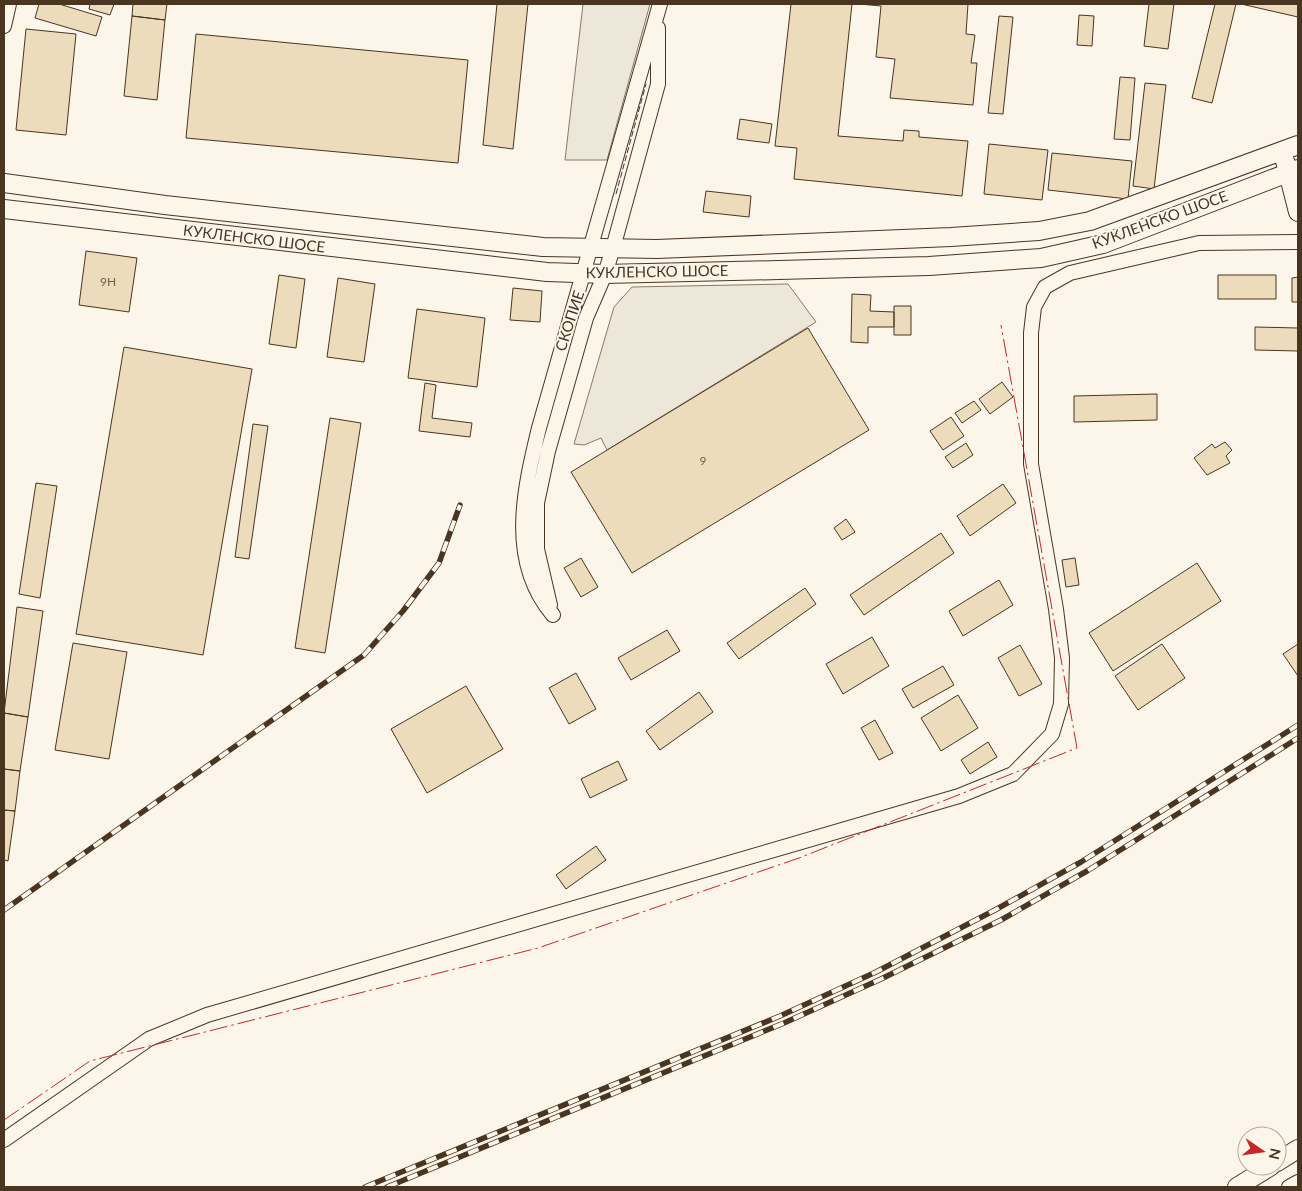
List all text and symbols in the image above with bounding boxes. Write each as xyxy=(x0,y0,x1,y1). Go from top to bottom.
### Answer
street label: КУКЛЕНСКО ШОСЕ xyxy=(1089,186,1230,252)
street label: КУКЛЕНСКО ШОСЕ xyxy=(182,220,326,256)
street label: КУКЛЕНСКО ШОСЕ xyxy=(585,261,729,281)
house number: 9Н xyxy=(100,274,116,289)
street label: СКОПИЕ xyxy=(551,288,587,353)
house number: 9 xyxy=(700,453,707,468)
north arrow xyxy=(1237,1126,1287,1176)
text: N xyxy=(1266,1147,1285,1161)

